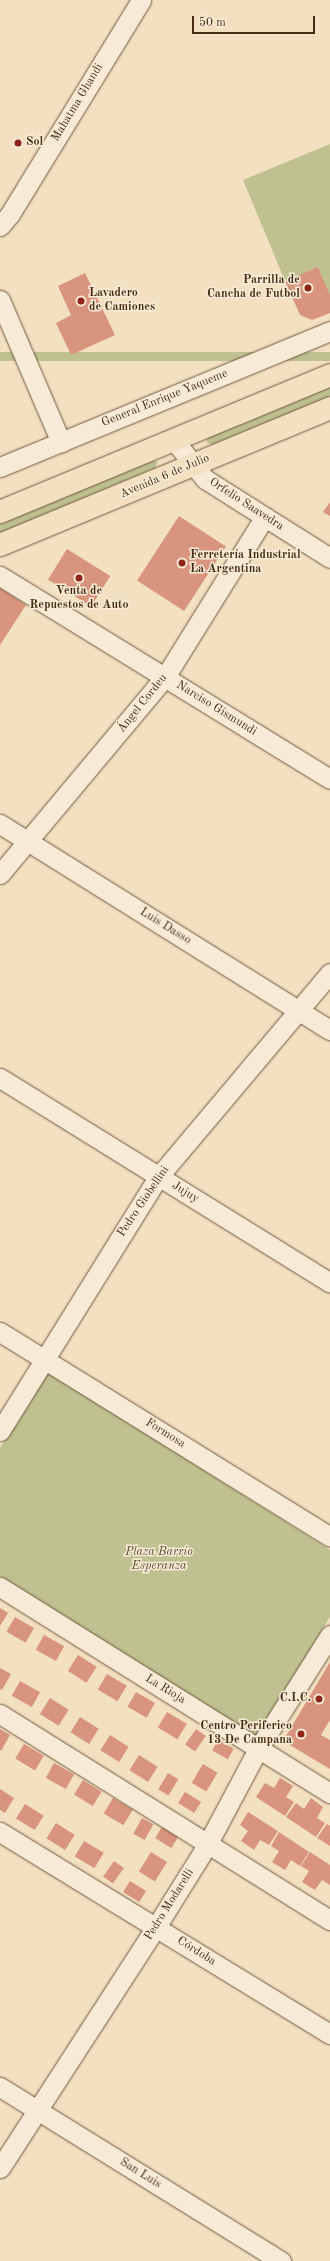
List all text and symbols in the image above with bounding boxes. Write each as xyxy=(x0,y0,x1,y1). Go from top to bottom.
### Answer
scale bar xyxy=(194,8,317,34)
text: 50 m xyxy=(199,17,226,29)
street label: Mahatma Ghandi xyxy=(49,61,107,145)
place label: Sol xyxy=(26,136,43,150)
marker: Sol xyxy=(13,138,23,148)
place label: Parrilla de Cancha de Futbol xyxy=(207,274,300,302)
marker: Parrilla de Cancha de Futbol xyxy=(303,283,313,293)
place label: Lavadero de Camiones xyxy=(89,287,155,315)
marker: Lavadero de Camiones xyxy=(76,296,86,306)
street label: General Enrique Yaqueme xyxy=(100,367,230,431)
street label: Avenida 6 de Julio xyxy=(118,452,212,502)
street label: Orfelio Saavedra xyxy=(206,476,286,534)
place label: Ferretería Industrial La Argentina xyxy=(190,549,301,577)
marker: Ferretería Industrial La Argentina xyxy=(177,558,187,568)
marker: Venta de Repuestos de Auto xyxy=(74,573,84,583)
place label: Venta de Repuestos de Auto xyxy=(30,585,128,613)
street label: Ángel Cordeu xyxy=(115,672,171,736)
street label: Narciso Gismundi xyxy=(173,678,259,740)
street label: Luis Dasso xyxy=(137,906,193,948)
street label: Pedro Giobellini xyxy=(115,1164,173,1240)
street label: Jujuy xyxy=(169,1179,201,1207)
street label: Formosa xyxy=(142,1416,188,1452)
park label: Plaza Barrio Esperanza xyxy=(125,1546,193,1574)
street label: La Rioja xyxy=(142,1672,188,1708)
place label: C.I.C. xyxy=(280,1692,311,1706)
marker: C.I.C. xyxy=(314,1694,324,1704)
place label: Centro Periferico 13 De Campana xyxy=(200,1720,292,1748)
marker: Centro Periferico 13 De Campana xyxy=(295,1728,307,1740)
street label: Pedro Modarelli xyxy=(142,1866,198,1944)
street label: Córdoba xyxy=(174,1934,218,1970)
street label: San Luis xyxy=(117,2156,163,2192)

